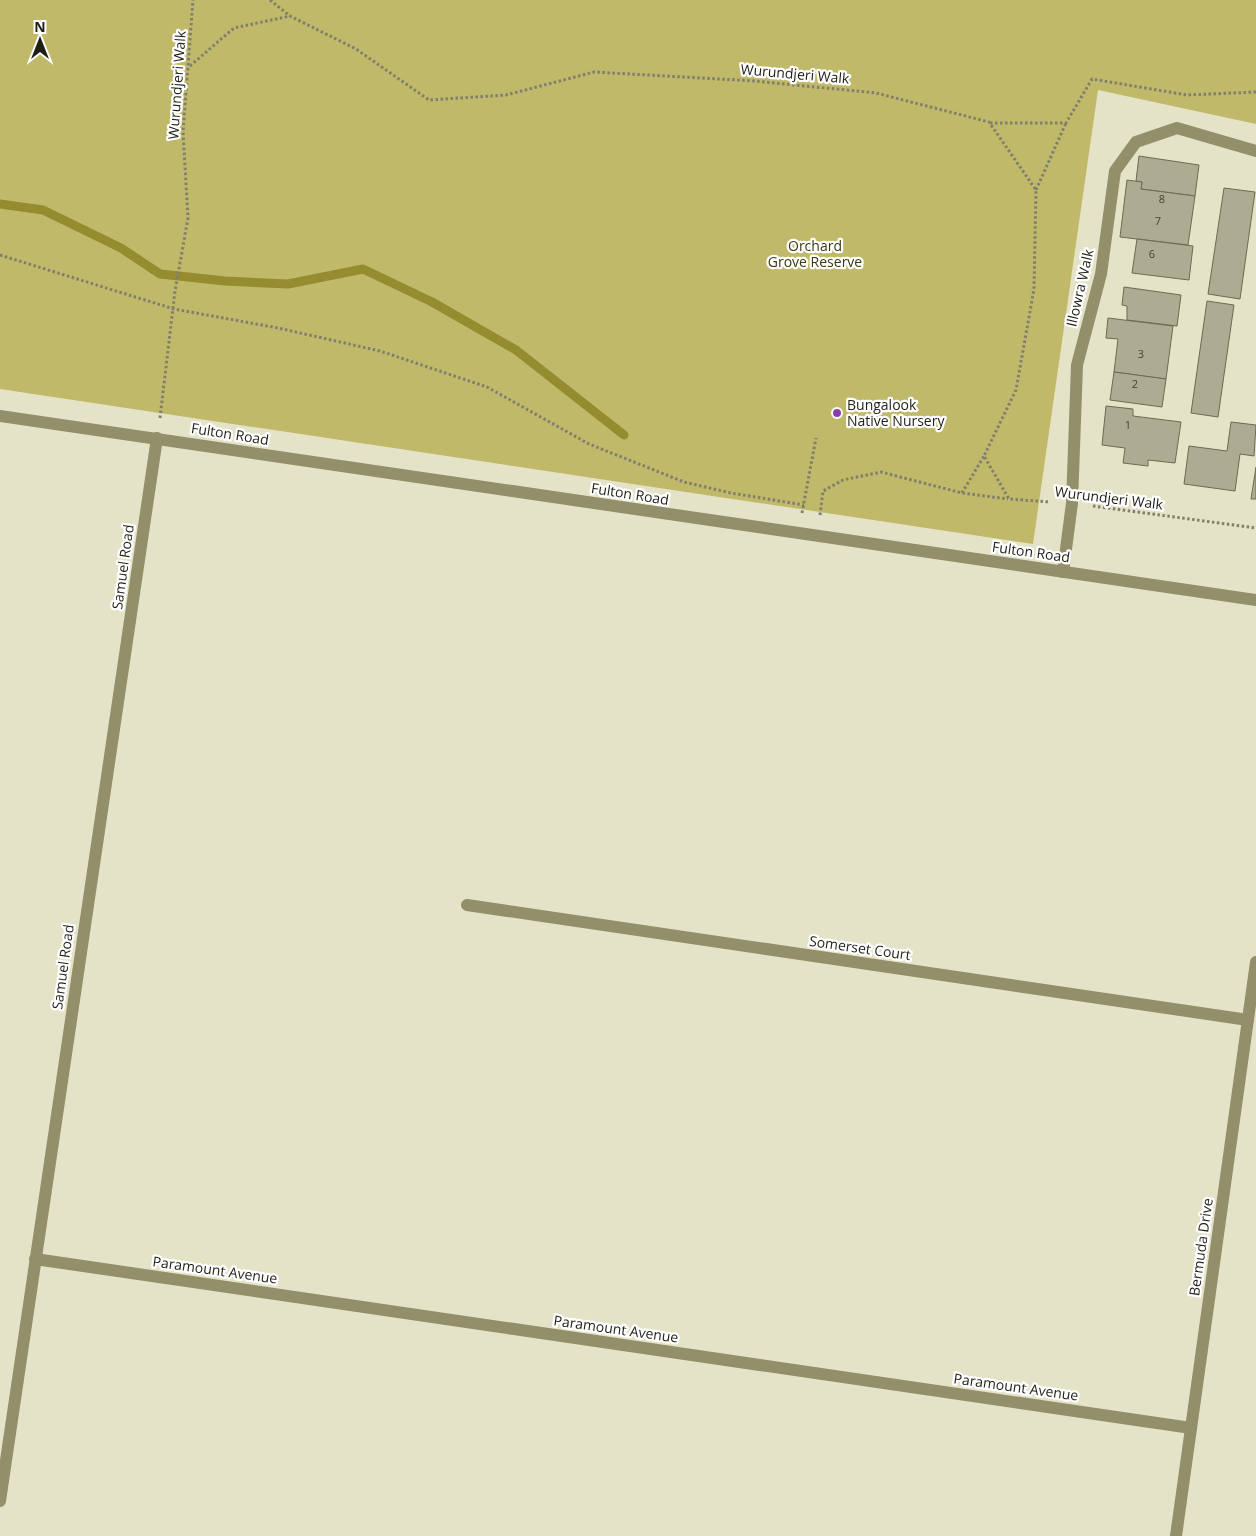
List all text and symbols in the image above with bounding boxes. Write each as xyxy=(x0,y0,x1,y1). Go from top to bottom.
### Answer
north arrow xyxy=(15,15,65,65)
text: N xyxy=(34,17,46,36)
street label: Wurundjeri Walk xyxy=(163,29,190,140)
street label: Wurundjeri Walk xyxy=(740,59,851,88)
house number: 8 xyxy=(1159,191,1165,206)
house number: 7 xyxy=(1155,213,1161,228)
park label: Orchard Grove Reserve xyxy=(768,236,862,271)
house number: 6 xyxy=(1149,246,1155,261)
street label: Illowra Walk xyxy=(1061,247,1098,329)
house number: 3 xyxy=(1138,346,1144,361)
house number: 2 xyxy=(1132,376,1138,391)
place label: Bungalook Native Nursery xyxy=(847,395,945,430)
marker: Bungalook Native Nursery xyxy=(831,407,843,419)
house number: 1 xyxy=(1125,417,1131,432)
street label: Fulton Road xyxy=(190,418,270,449)
street label: Fulton Road xyxy=(590,478,670,509)
street label: Wurundjeri Walk xyxy=(1054,481,1165,514)
street label: Samuel Road xyxy=(107,523,138,611)
street label: Fulton Road xyxy=(991,537,1071,566)
street label: Samuel Road xyxy=(47,923,78,1011)
street label: Somerset Court xyxy=(808,931,912,964)
street label: Bermuda Drive xyxy=(1184,1197,1217,1297)
street label: Paramount Avenue xyxy=(152,1251,279,1288)
street label: Paramount Avenue xyxy=(553,1310,680,1347)
street label: Paramount Avenue xyxy=(953,1368,1080,1405)

